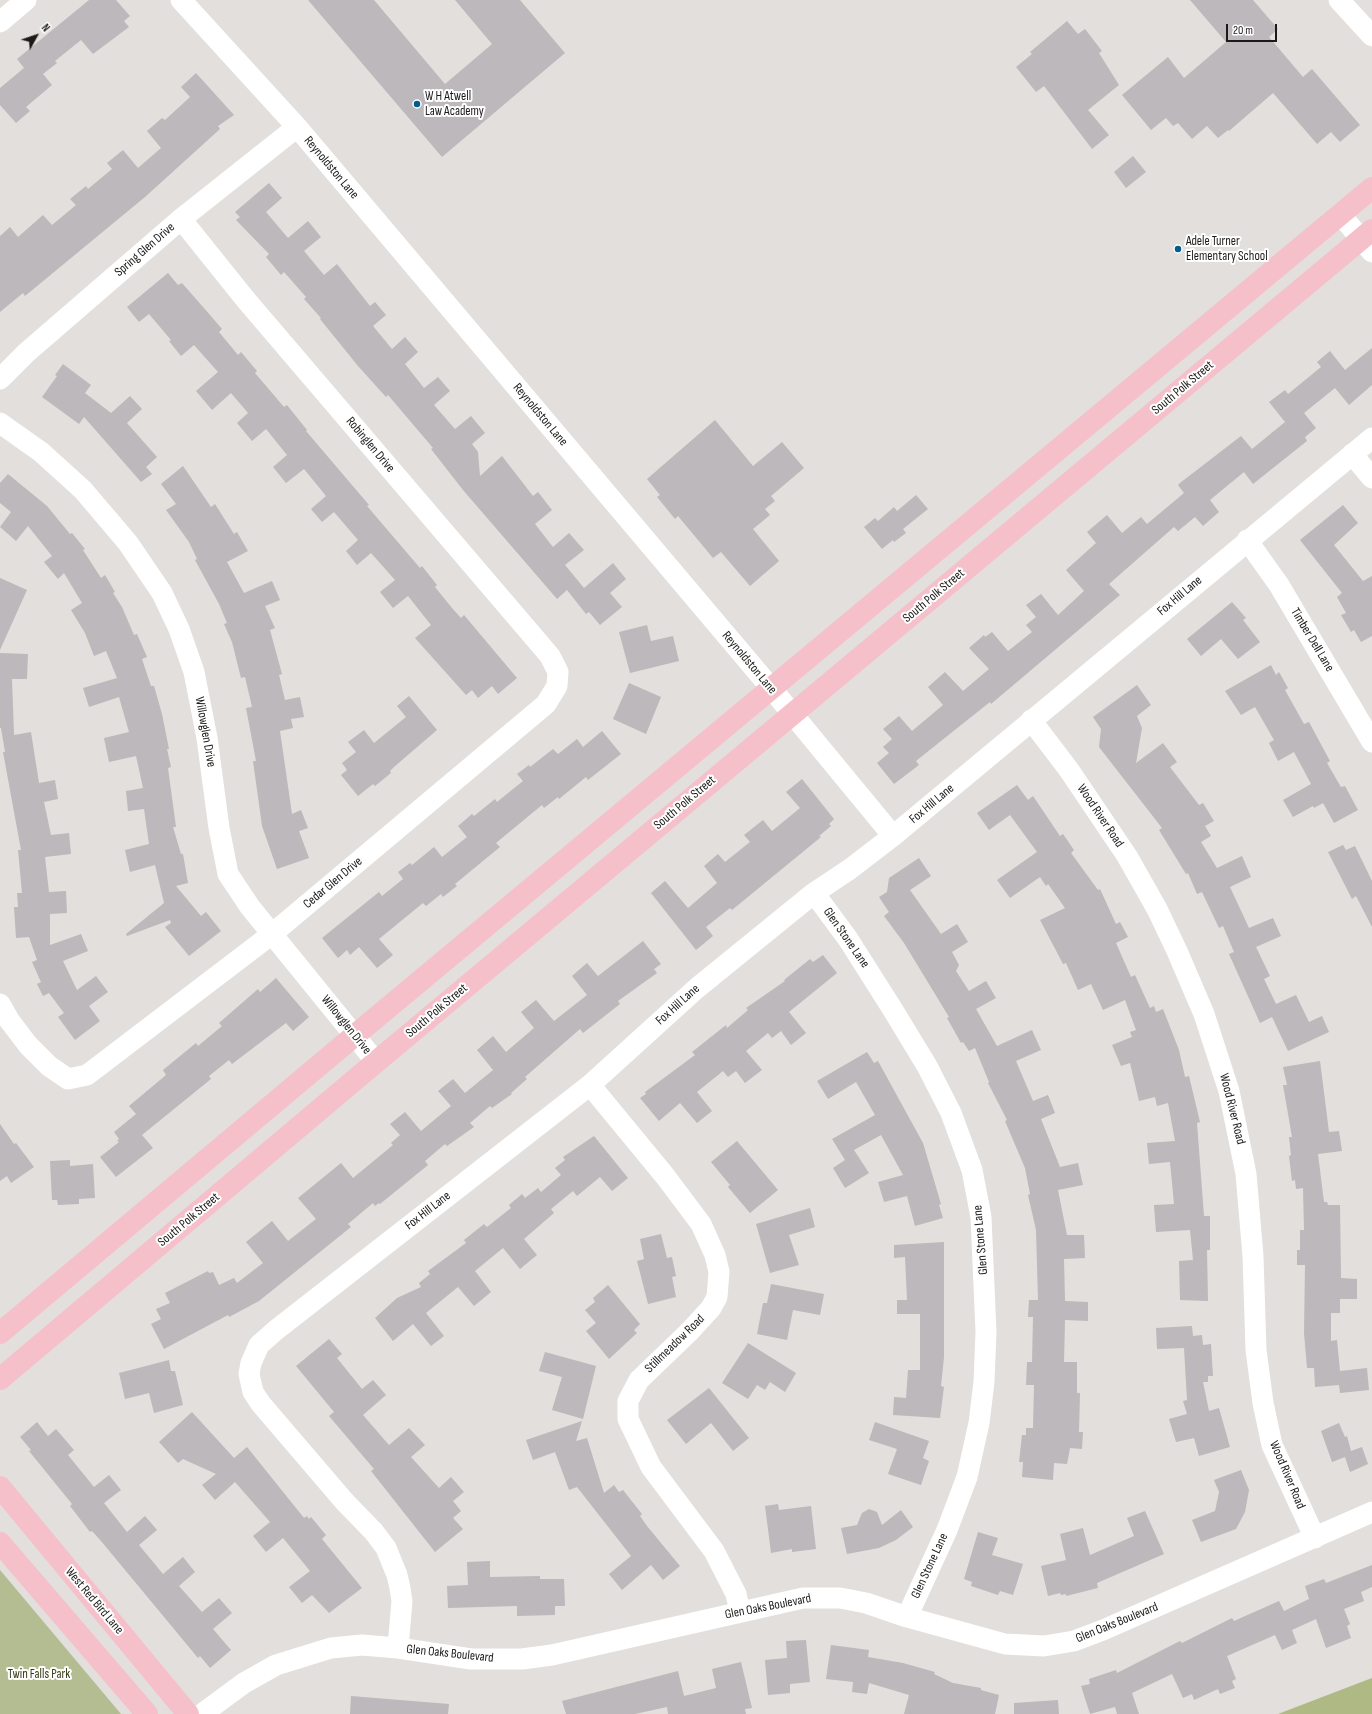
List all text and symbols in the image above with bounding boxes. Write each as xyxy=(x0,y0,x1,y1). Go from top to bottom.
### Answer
north arrow xyxy=(16,16,56,56)
scale bar xyxy=(1228,16,1279,42)
text: N xyxy=(39,22,52,34)
text: 20 m xyxy=(1233,23,1253,38)
place label: W H Atwell Law Academy xyxy=(425,89,484,120)
marker: W H Atwell Law Academy xyxy=(412,99,422,109)
street label: Reynoldston Lane xyxy=(300,134,362,202)
street label: Spring Glen Drive xyxy=(112,220,178,280)
place label: Adele Turner Elementary School xyxy=(1186,234,1268,265)
marker: Adele Turner Elementary School xyxy=(1173,244,1183,254)
street label: South Polk Street xyxy=(1149,358,1217,418)
street label: Reynoldston Lane xyxy=(509,381,571,449)
street label: Robinglen Drive xyxy=(342,414,398,476)
street label: South Polk Street xyxy=(900,566,968,626)
street label: Fox Hill Lane xyxy=(1154,573,1206,619)
street label: Timber Dell Lane xyxy=(1287,605,1337,675)
street label: Reynoldston Lane xyxy=(718,629,780,697)
street label: Willowglen Drive xyxy=(191,696,219,768)
street label: South Polk Street xyxy=(651,773,719,833)
street label: Fox Hill Lane xyxy=(906,781,958,827)
street label: Wood River Road xyxy=(1073,782,1127,850)
street label: Cedar Glen Drive xyxy=(300,854,366,912)
street label: Glen Stone Lane xyxy=(820,905,872,971)
street label: South Polk Street xyxy=(403,981,471,1041)
street label: Fox Hill Lane xyxy=(653,981,703,1029)
street label: Willowglen Drive xyxy=(318,992,374,1058)
street label: Wood River Road xyxy=(1216,1072,1248,1146)
street label: Fox Hill Lane xyxy=(402,1188,454,1234)
street label: South Polk Street xyxy=(155,1190,223,1250)
street label: Glen Stone Lane xyxy=(970,1204,992,1276)
street label: Stillmeadow Road xyxy=(642,1312,708,1376)
street label: Wood River Road xyxy=(1266,1439,1308,1511)
street label: Glen Stone Lane xyxy=(908,1531,952,1601)
street label: West Red Bird Lane xyxy=(61,1564,127,1638)
street label: Glen Oaks Boulevard xyxy=(724,1591,812,1623)
street label: Glen Oaks Boulevard xyxy=(1073,1599,1161,1647)
street label: Glen Oaks Boulevard xyxy=(406,1642,494,1666)
park label: Twin Falls Park xyxy=(8,1667,70,1683)

